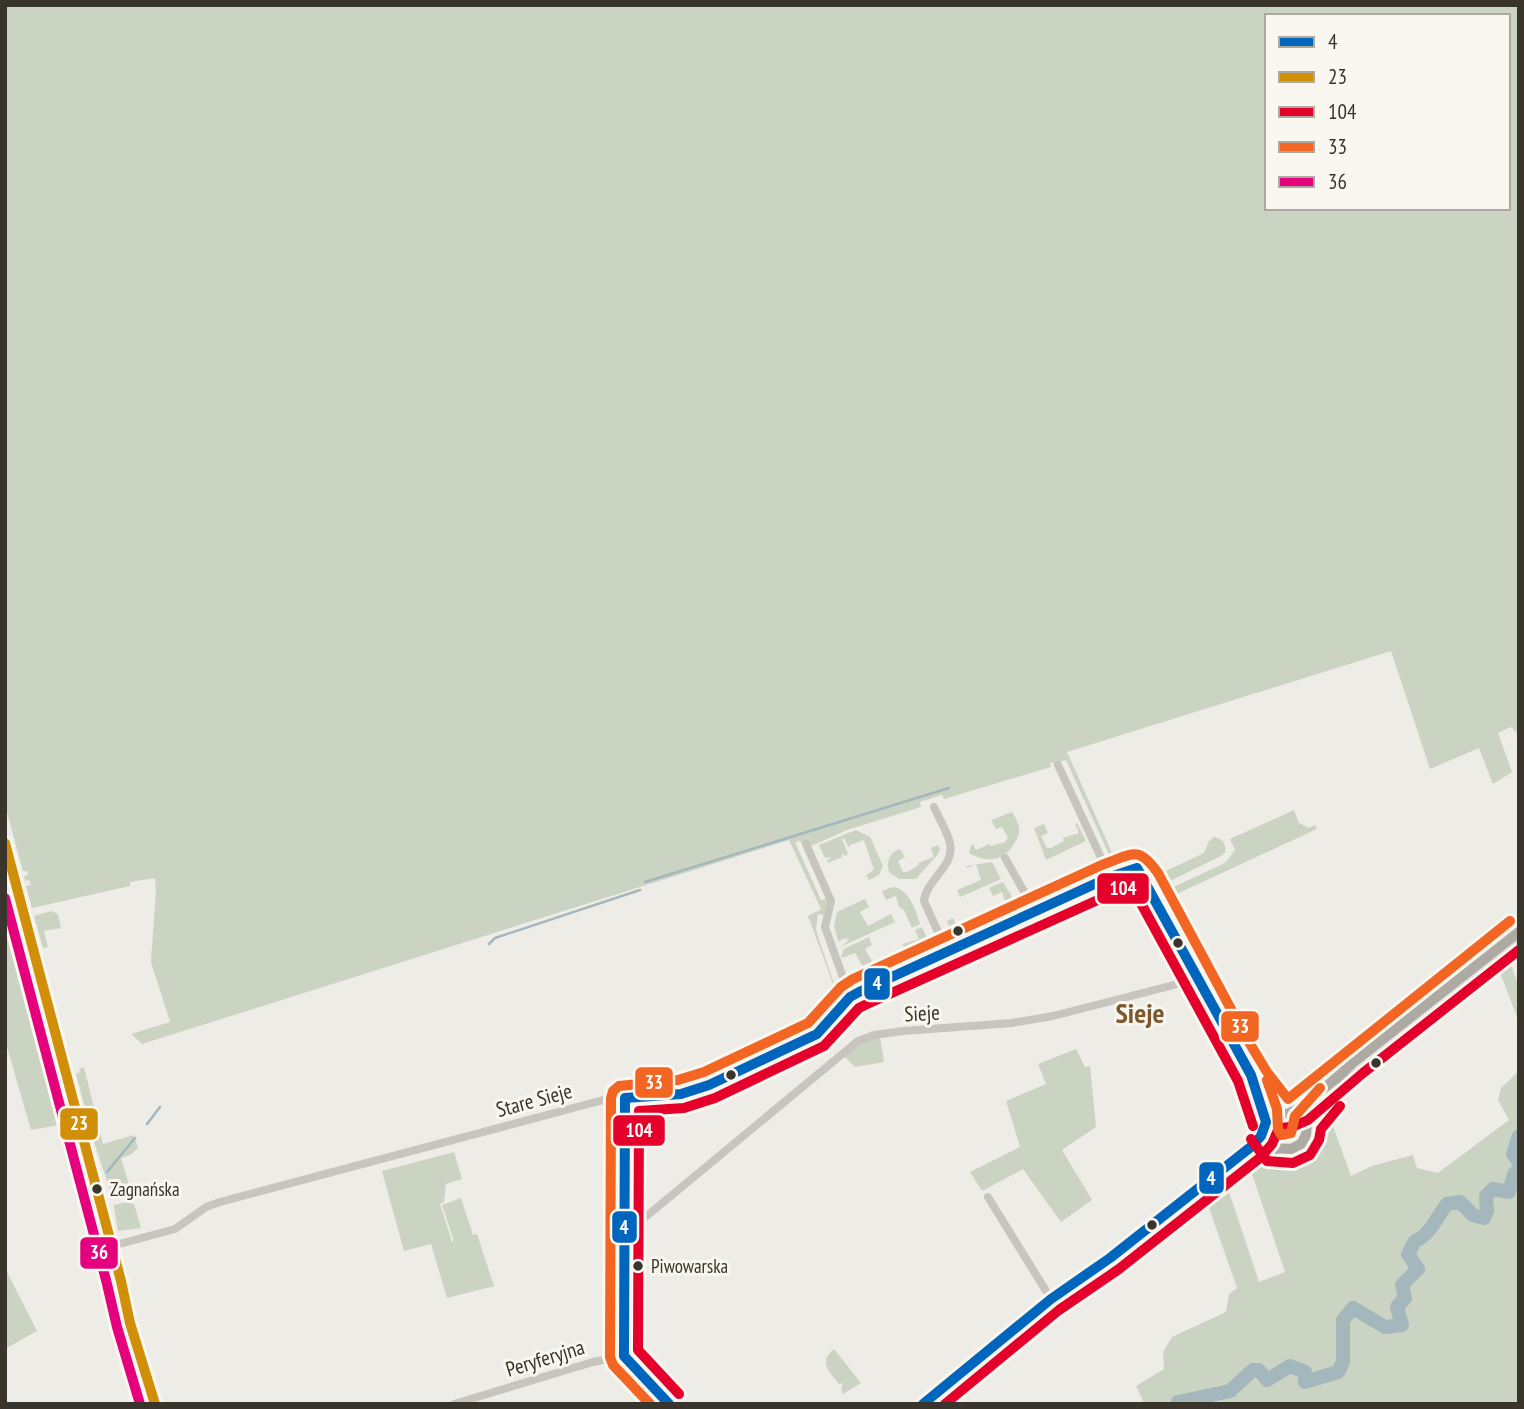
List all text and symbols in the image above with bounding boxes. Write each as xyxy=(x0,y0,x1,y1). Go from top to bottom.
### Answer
legend xyxy=(1265,14,1510,210)
text: 4 xyxy=(1328,28,1338,55)
text: 23 xyxy=(1328,63,1347,90)
text: 104 xyxy=(1328,98,1357,125)
text: 33 xyxy=(1328,133,1347,160)
text: 36 xyxy=(1328,168,1347,195)
line badge: 104 xyxy=(1096,872,1150,905)
text: 104 xyxy=(1109,876,1137,900)
unlabelled marker xyxy=(951,924,965,938)
unlabelled marker xyxy=(1171,936,1185,950)
line badge: 4 xyxy=(863,967,891,1001)
text: 4 xyxy=(872,971,882,995)
district label: Sieje xyxy=(1116,994,1164,1031)
street label: Sieje xyxy=(904,999,940,1027)
line badge: 33 xyxy=(1220,1010,1260,1043)
text: 33 xyxy=(1231,1014,1249,1038)
unlabelled marker xyxy=(1369,1056,1383,1070)
line badge: 33 xyxy=(634,1066,674,1099)
unlabelled marker xyxy=(724,1068,738,1082)
text: 33 xyxy=(645,1070,663,1094)
street label: Stare Sieje xyxy=(493,1077,575,1123)
line badge: 23 xyxy=(59,1107,99,1141)
text: 23 xyxy=(70,1111,88,1135)
line badge: 104 xyxy=(612,1114,666,1147)
text: 104 xyxy=(625,1118,653,1142)
line badge: 4 xyxy=(1198,1161,1225,1195)
text: 4 xyxy=(1206,1166,1216,1190)
place label: Zagnańska xyxy=(110,1177,180,1201)
marker: Zagnańska xyxy=(90,1182,104,1196)
line badge: 4 xyxy=(611,1210,638,1244)
text: 4 xyxy=(619,1215,629,1239)
unlabelled marker xyxy=(1145,1218,1159,1232)
line badge: 36 xyxy=(79,1236,119,1270)
text: 36 xyxy=(90,1240,108,1264)
place label: Piwowarska xyxy=(651,1254,728,1278)
marker: Piwowarska xyxy=(631,1259,645,1273)
street label: Peryferyjna xyxy=(502,1333,588,1383)

